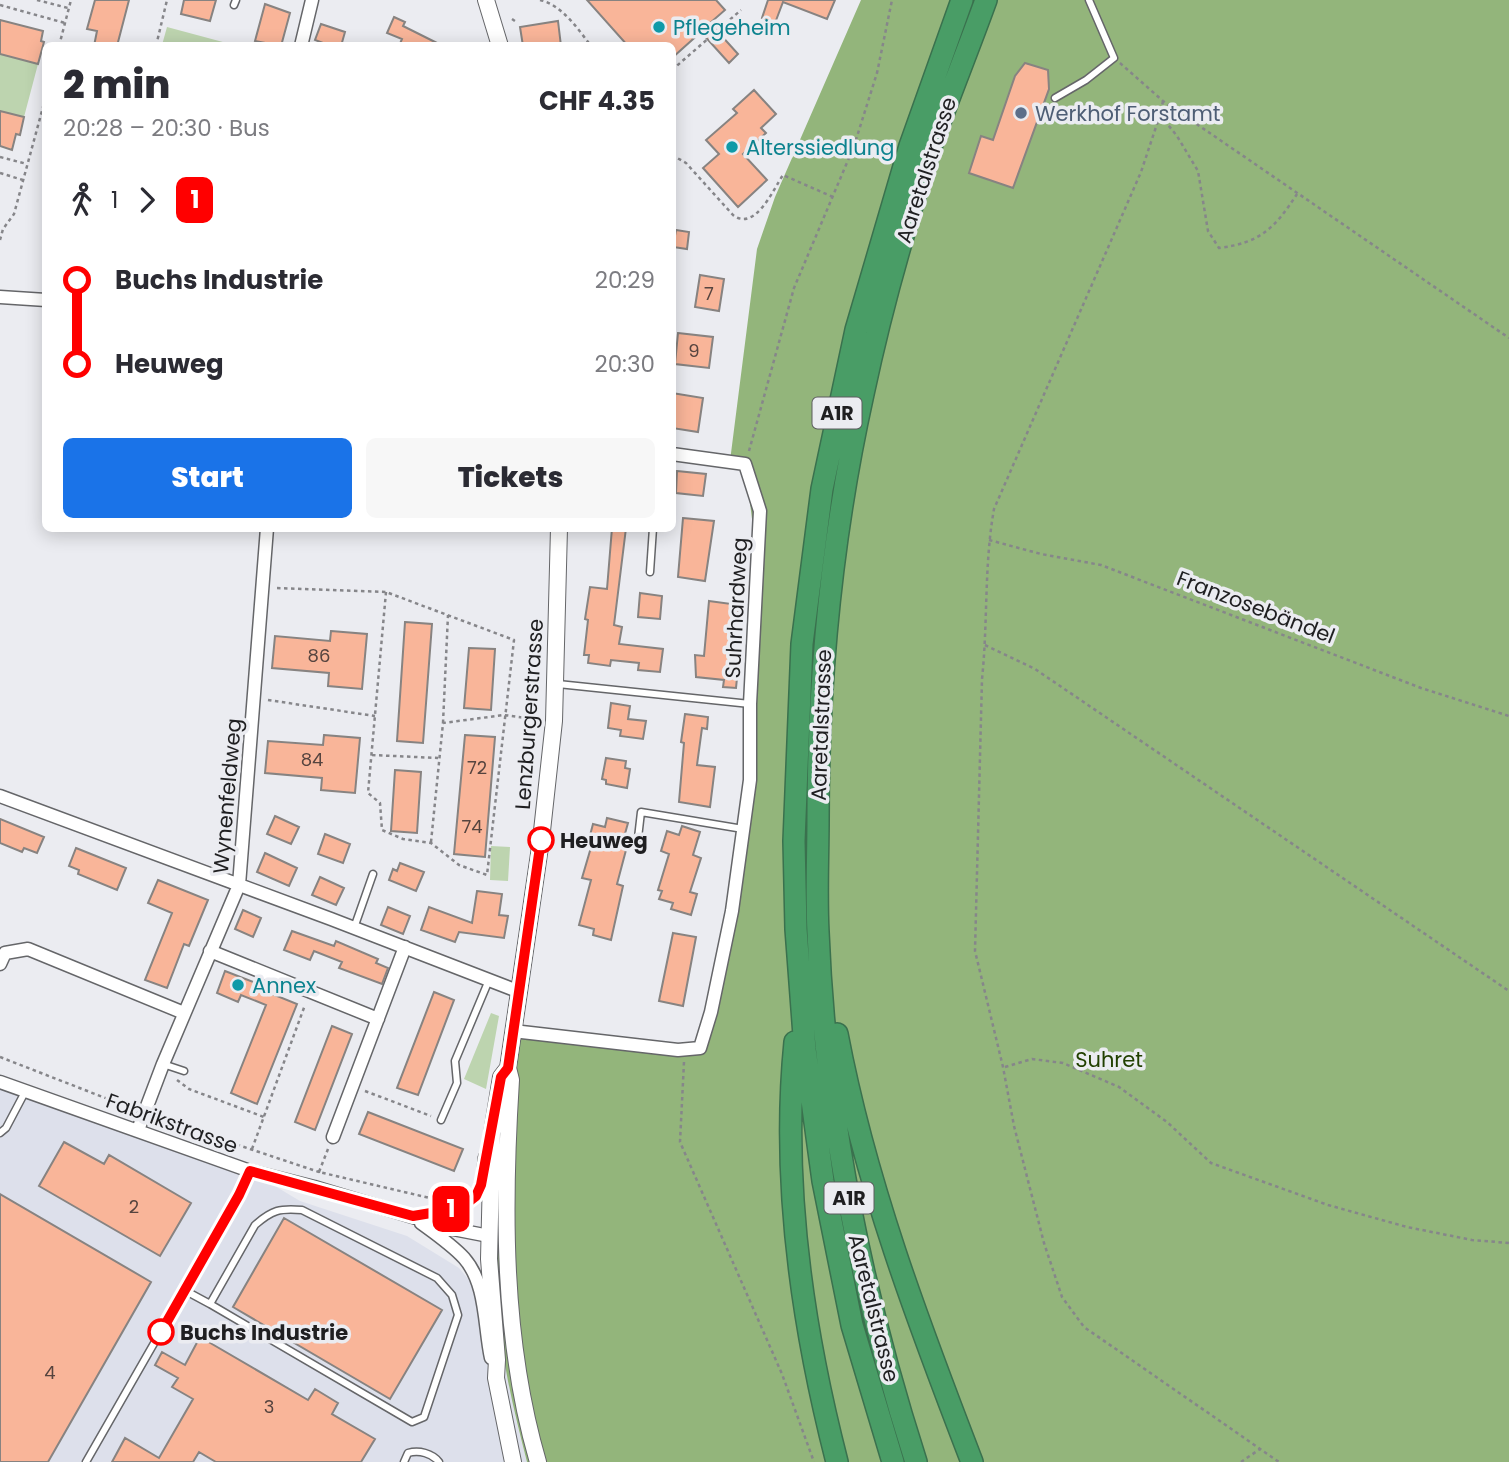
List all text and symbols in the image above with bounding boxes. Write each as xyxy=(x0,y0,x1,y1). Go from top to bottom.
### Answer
place label: Pflegeheim xyxy=(673,13,791,42)
marker: Pflegeheim xyxy=(651,19,667,35)
text: 2 min xyxy=(63,58,170,111)
text: CHF 4.35 xyxy=(539,83,655,119)
street label: Aaretalstrasse xyxy=(889,93,963,247)
place label: Werkhof Forstamt xyxy=(1035,99,1221,128)
marker: Werkhof Forstamt xyxy=(1013,105,1029,121)
text: 20:28 – 20:30 · Bus xyxy=(63,112,270,144)
place label: Alterssiedlung xyxy=(746,133,894,162)
marker: Alterssiedlung xyxy=(724,139,740,155)
icon: walk xyxy=(63,181,101,219)
icon: forward xyxy=(128,181,166,219)
text: 1 xyxy=(190,183,199,216)
text: 1 xyxy=(111,184,118,216)
text: Buchs Industrie xyxy=(115,262,323,298)
text: 20:29 xyxy=(595,264,655,296)
house number: 7 xyxy=(704,281,714,306)
house number: 9 xyxy=(688,338,700,363)
text: Heuweg xyxy=(115,346,224,382)
text: 20:30 xyxy=(594,348,655,380)
road number: A1R xyxy=(812,398,862,428)
button: Start xyxy=(63,438,352,518)
button: Tickets xyxy=(366,438,655,518)
street label: Suhrhardweg xyxy=(718,537,754,679)
street label: Franzosebändel xyxy=(1173,563,1339,651)
street label: Lenzburgerstrasse xyxy=(508,618,550,810)
house number: 86 xyxy=(308,643,330,668)
street label: Aaretalstrasse xyxy=(804,649,838,801)
street label: Wynenfeldweg xyxy=(206,717,248,875)
house number: 84 xyxy=(301,747,323,772)
house number: 72 xyxy=(467,755,487,780)
house number: 74 xyxy=(461,814,483,839)
place label: Heuweg xyxy=(560,826,648,855)
marker: Heuweg xyxy=(528,827,554,853)
place label: Annex xyxy=(252,971,316,1000)
marker: Annex xyxy=(230,977,246,993)
park label: Suhret xyxy=(1075,1045,1143,1074)
street label: Fabrikstrasse xyxy=(102,1086,242,1160)
road number: A1R xyxy=(824,1182,874,1214)
line badge: 1 xyxy=(428,1186,474,1232)
text: 1 xyxy=(446,1192,456,1225)
house number: 2 xyxy=(129,1194,139,1219)
street label: Aaretalstrasse xyxy=(842,1231,906,1385)
place label: Buchs Industrie xyxy=(180,1318,348,1347)
marker: Buchs Industrie xyxy=(148,1319,174,1345)
house number: 4 xyxy=(44,1360,56,1385)
house number: 3 xyxy=(264,1394,274,1419)

